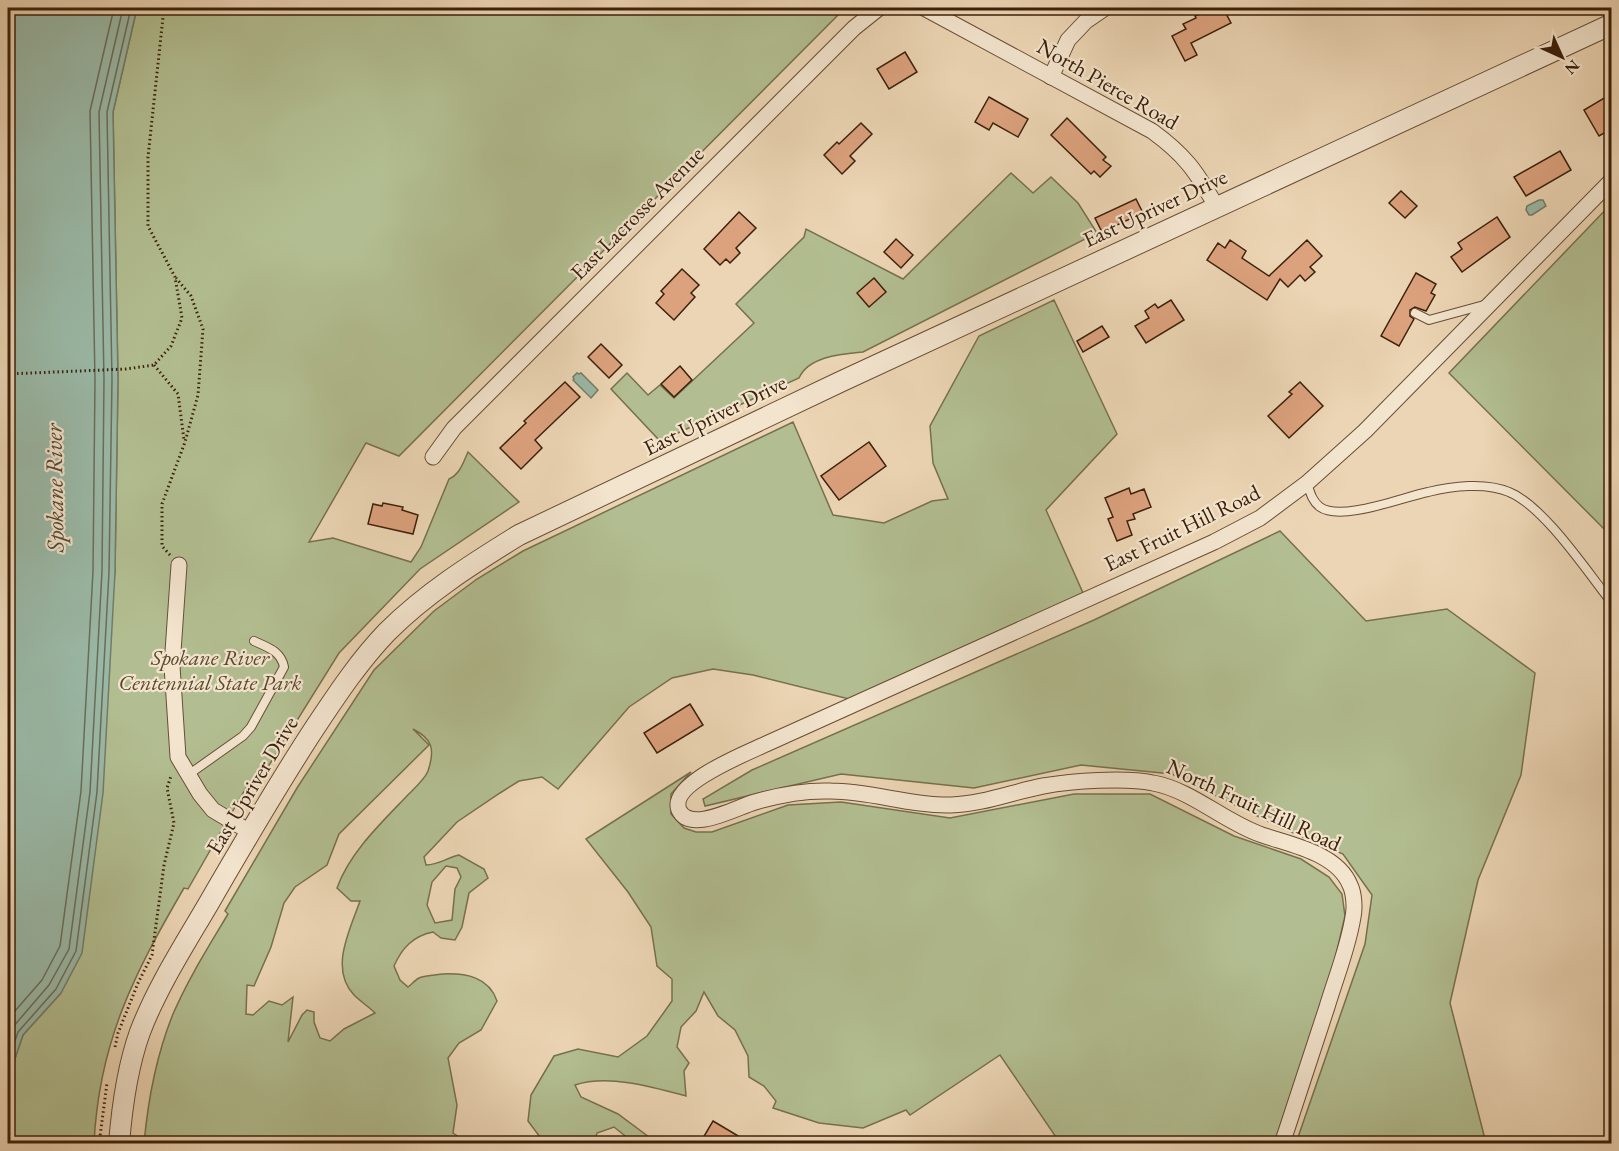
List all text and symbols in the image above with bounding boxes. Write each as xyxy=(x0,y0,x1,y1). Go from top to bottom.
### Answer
north arrow xyxy=(1532,27,1592,87)
street label: North Pierce Road xyxy=(1032,32,1185,137)
text: N xyxy=(1560,55,1584,79)
street label: East Lacrosse Avenue xyxy=(564,140,710,286)
street label: East Upriver Drive xyxy=(1078,162,1232,254)
street label: East Upriver Drive xyxy=(639,368,792,462)
water label: Spokane River xyxy=(37,421,71,554)
street label: East Fruit Hill Road xyxy=(1099,477,1266,578)
park label: Spokane River Centennial State Park xyxy=(118,643,302,697)
street label: East Upriver Drive xyxy=(199,710,305,859)
street label: North Fruit Hill Road xyxy=(1162,752,1347,859)

